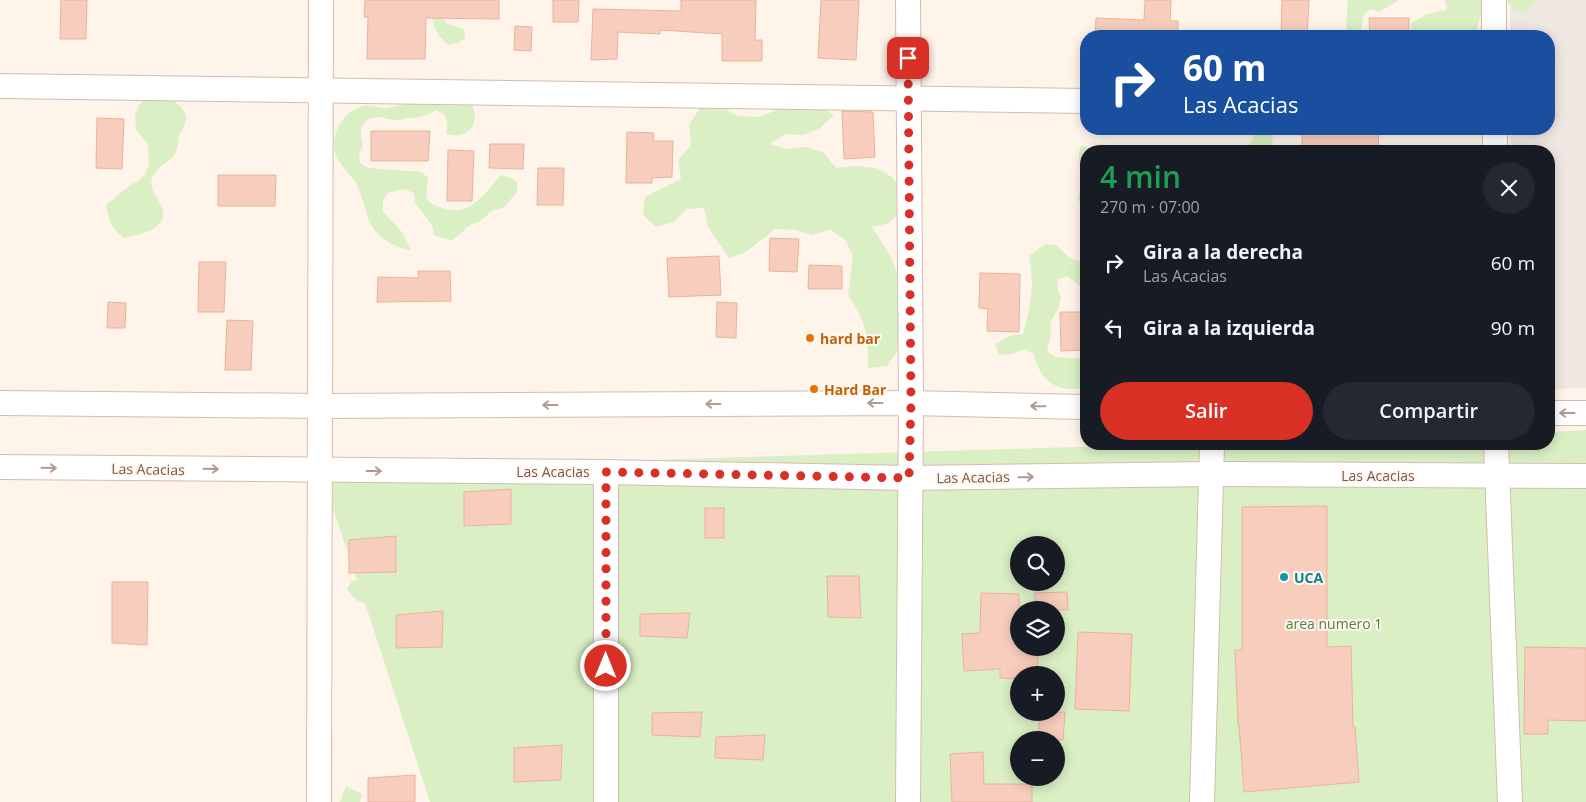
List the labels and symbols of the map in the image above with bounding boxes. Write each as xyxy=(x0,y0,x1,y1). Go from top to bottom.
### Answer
pin xyxy=(887,37,929,79)
place label: hard bar xyxy=(820,329,881,348)
marker: hard bar xyxy=(804,332,816,344)
place label: Hard Bar xyxy=(824,380,887,399)
marker: Hard Bar xyxy=(808,383,820,395)
one-way arrow xyxy=(867,398,884,408)
one-way arrow xyxy=(705,399,721,409)
one-way arrow xyxy=(542,400,558,410)
one-way arrow xyxy=(1030,401,1046,411)
one-way arrow xyxy=(1560,408,1576,418)
street label: Las Acacias xyxy=(111,459,185,479)
street label: Las Acacias xyxy=(516,462,590,481)
one-way arrow xyxy=(40,463,56,473)
one-way arrow xyxy=(202,464,219,474)
one-way arrow xyxy=(365,466,381,476)
street label: Las Acacias xyxy=(1341,466,1415,485)
street label: Las Acacias xyxy=(936,467,1010,487)
one-way arrow xyxy=(1018,472,1034,481)
place label: UCA xyxy=(1294,568,1324,587)
marker: UCA xyxy=(1278,571,1290,583)
park label: area numero 1 xyxy=(1286,614,1382,633)
position arrow xyxy=(579,639,631,691)

